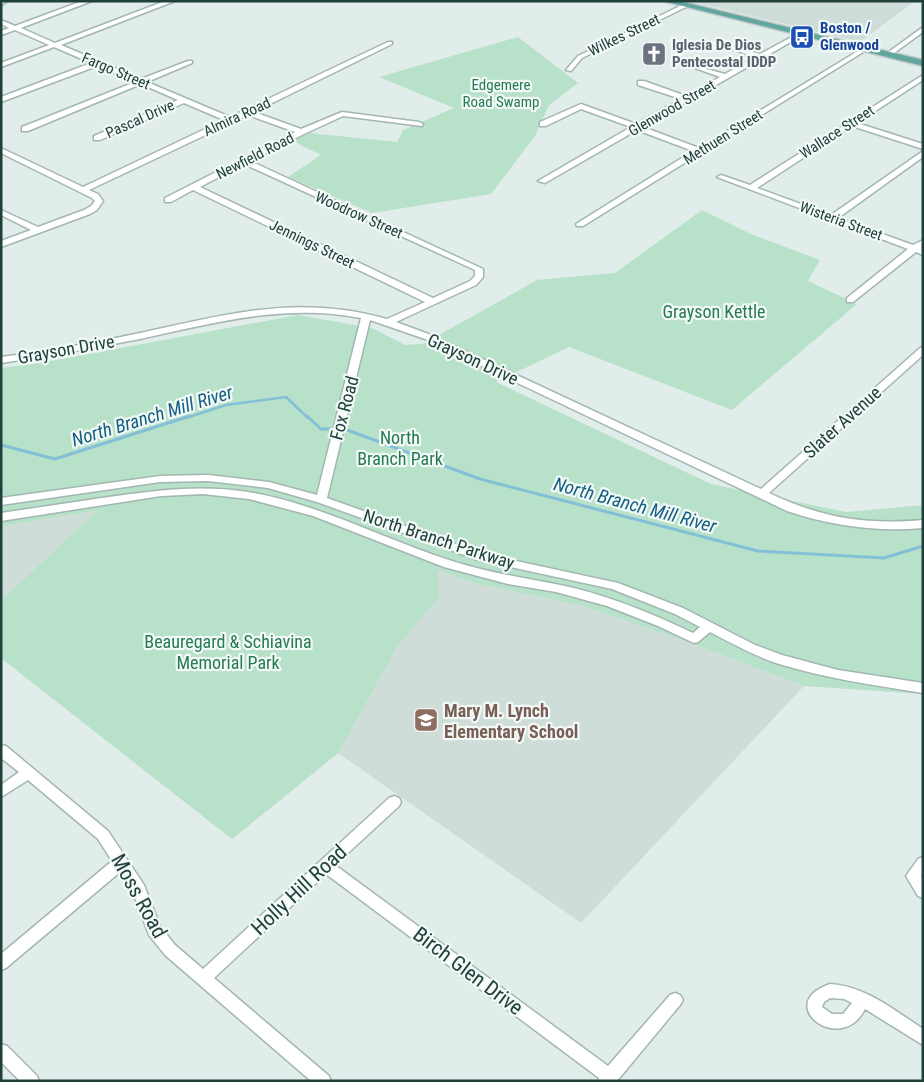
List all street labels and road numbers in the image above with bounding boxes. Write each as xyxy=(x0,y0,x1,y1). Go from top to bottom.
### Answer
street label: Wilkes Street xyxy=(585,10,663,60)
street label: Fargo Street xyxy=(79,49,153,93)
street label: Glenwood Street xyxy=(625,76,719,140)
street label: Almira Road xyxy=(201,94,273,140)
street label: Pascal Drive xyxy=(103,96,177,142)
street label: Wallace Street xyxy=(796,101,878,163)
street label: Methuen Street xyxy=(680,105,766,169)
street label: Newfield Road xyxy=(213,129,297,183)
street label: Woodrow Street xyxy=(312,188,406,242)
street label: Wisteria Street xyxy=(797,198,885,244)
street label: Jennings Street xyxy=(267,216,357,272)
street label: Grayson Drive xyxy=(424,329,522,389)
street label: Grayson Drive xyxy=(16,330,116,368)
street label: Fox Road xyxy=(325,374,363,442)
street label: Slater Avenue xyxy=(799,382,885,462)
street label: North Branch Parkway xyxy=(361,505,518,573)
street label: Holly Hill Road xyxy=(246,840,352,940)
street label: Moss Road xyxy=(106,850,172,942)
street label: Birch Glen Drive xyxy=(408,922,528,1020)

